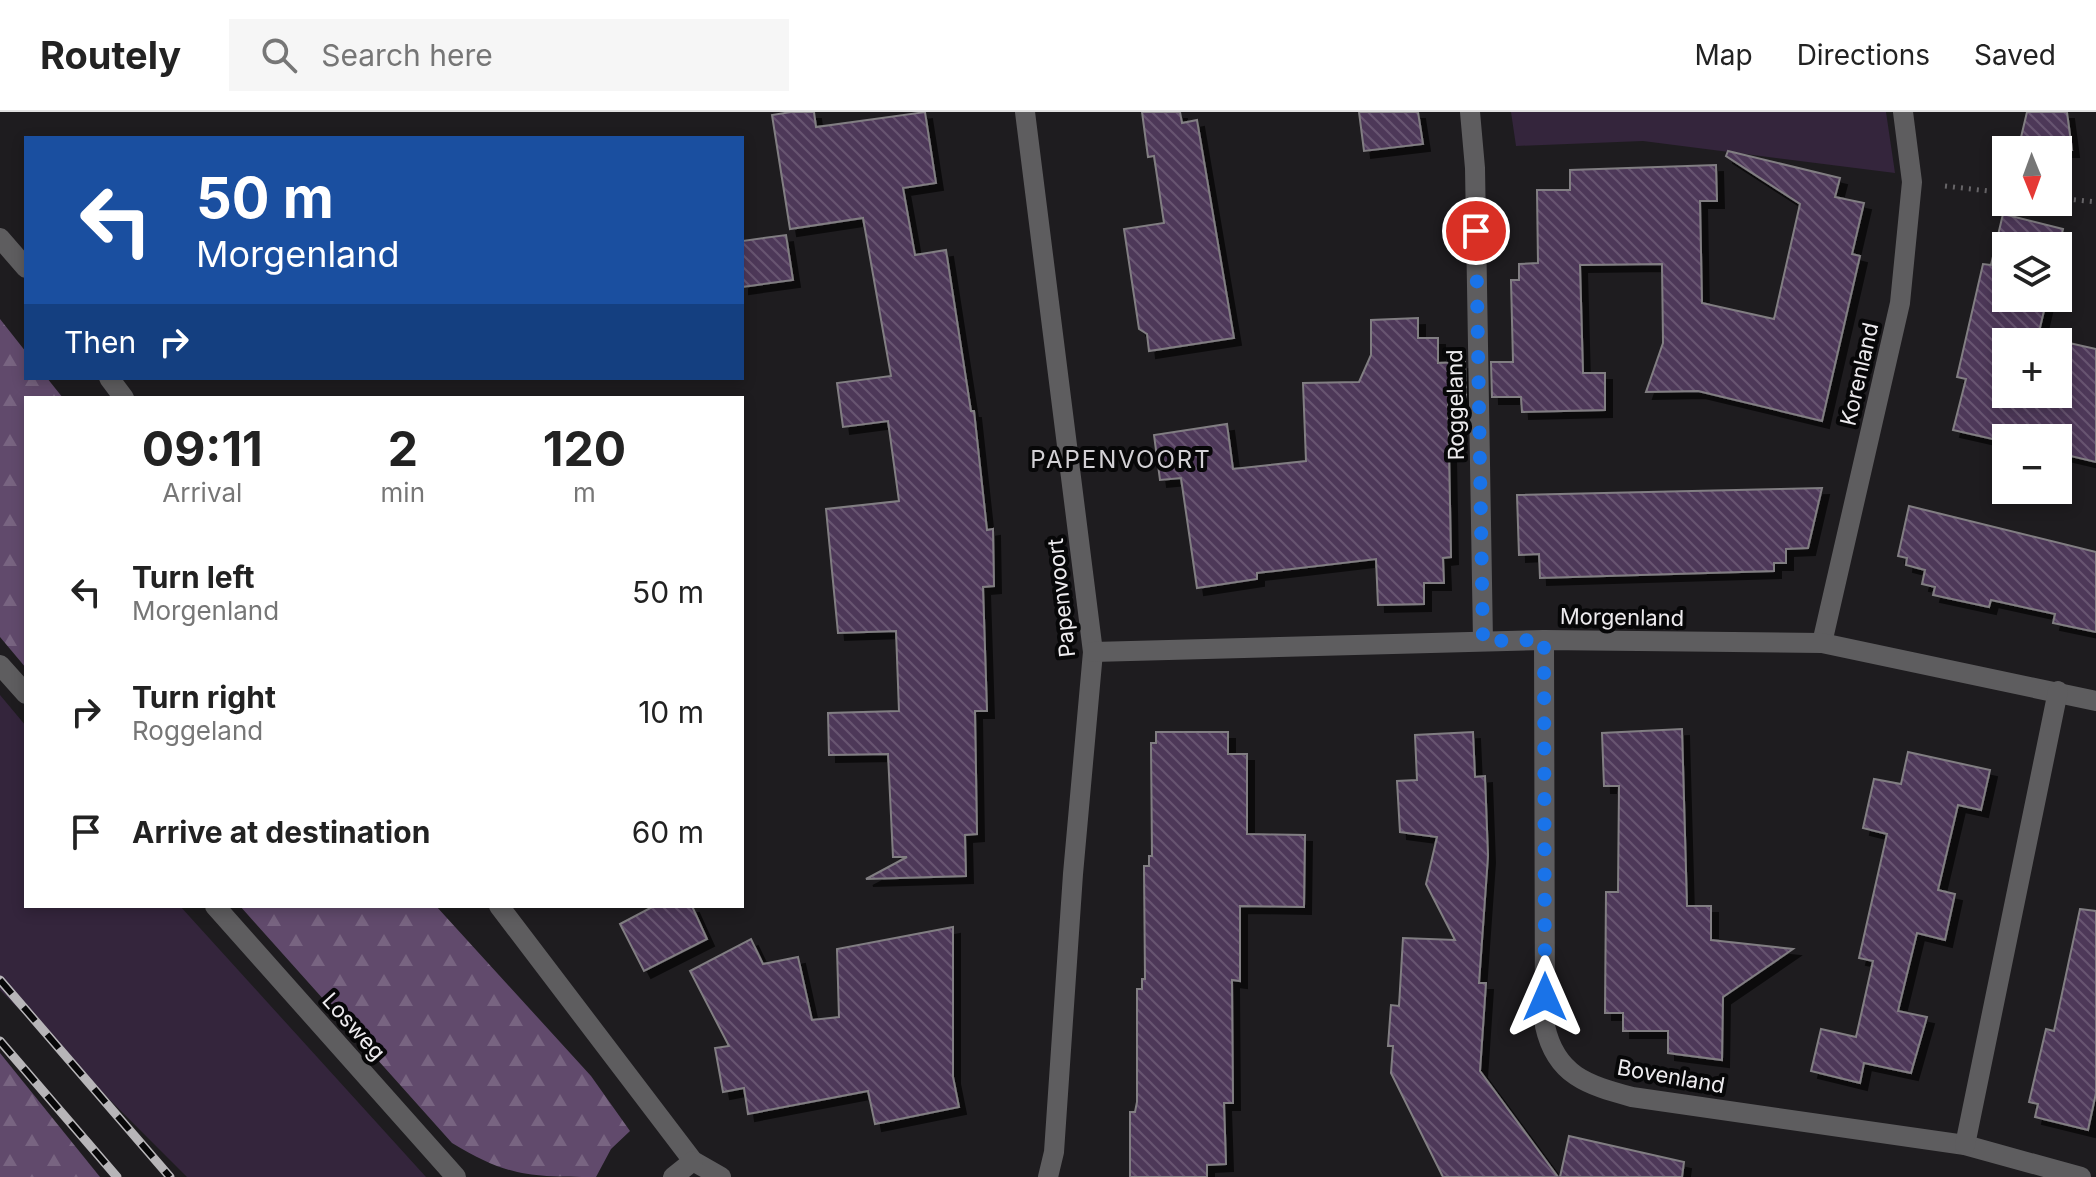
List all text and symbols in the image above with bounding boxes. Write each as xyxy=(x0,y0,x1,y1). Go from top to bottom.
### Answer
search box xyxy=(229,19,789,91)
text: Routely xyxy=(40,32,181,78)
icon: search xyxy=(257,33,301,77)
text: Search here xyxy=(321,37,493,73)
text: Map xyxy=(1694,38,1753,72)
text: Directions xyxy=(1797,38,1930,72)
text: Saved xyxy=(1974,38,2056,72)
north arrow xyxy=(1992,136,2072,216)
map controls xyxy=(1992,136,2072,504)
text: 50 m xyxy=(196,164,334,232)
icon: left xyxy=(64,168,168,272)
pin xyxy=(1442,197,1510,265)
icon: arrive xyxy=(1454,209,1498,253)
text: Morgenland xyxy=(196,232,400,276)
button: layers xyxy=(1992,232,2072,312)
icon: right xyxy=(152,320,196,364)
street label: Korenland xyxy=(1835,320,1883,428)
text: Then xyxy=(64,324,136,360)
button: + xyxy=(1992,328,2072,408)
street label: Roggeland xyxy=(1441,349,1469,461)
text: 09:11 xyxy=(142,419,263,478)
text: 2 xyxy=(388,419,418,478)
text: 120 xyxy=(543,419,626,478)
button: − xyxy=(1992,424,2072,504)
district label: PAPENVOORT xyxy=(1030,445,1212,474)
text: Arrival xyxy=(162,477,242,508)
text: min xyxy=(381,477,425,508)
text: m xyxy=(573,477,596,508)
street label: Papenvoort xyxy=(1042,537,1080,659)
text: Turn left xyxy=(132,559,254,595)
icon: left xyxy=(64,570,108,614)
text: 50 m xyxy=(632,574,704,610)
text: Morgenland xyxy=(132,595,279,626)
street label: Morgenland xyxy=(1560,603,1684,631)
text: Turn right xyxy=(132,679,276,715)
icon: right xyxy=(64,690,108,734)
text: 10 m xyxy=(638,694,704,730)
text: Roggeland xyxy=(132,715,263,746)
icon: arrive xyxy=(64,810,108,854)
text: Arrive at destination xyxy=(132,814,430,850)
text: 60 m xyxy=(632,814,704,850)
position arrow xyxy=(1503,955,1587,1039)
street label: Losweg xyxy=(317,987,391,1065)
street label: Bovenland xyxy=(1615,1054,1727,1098)

